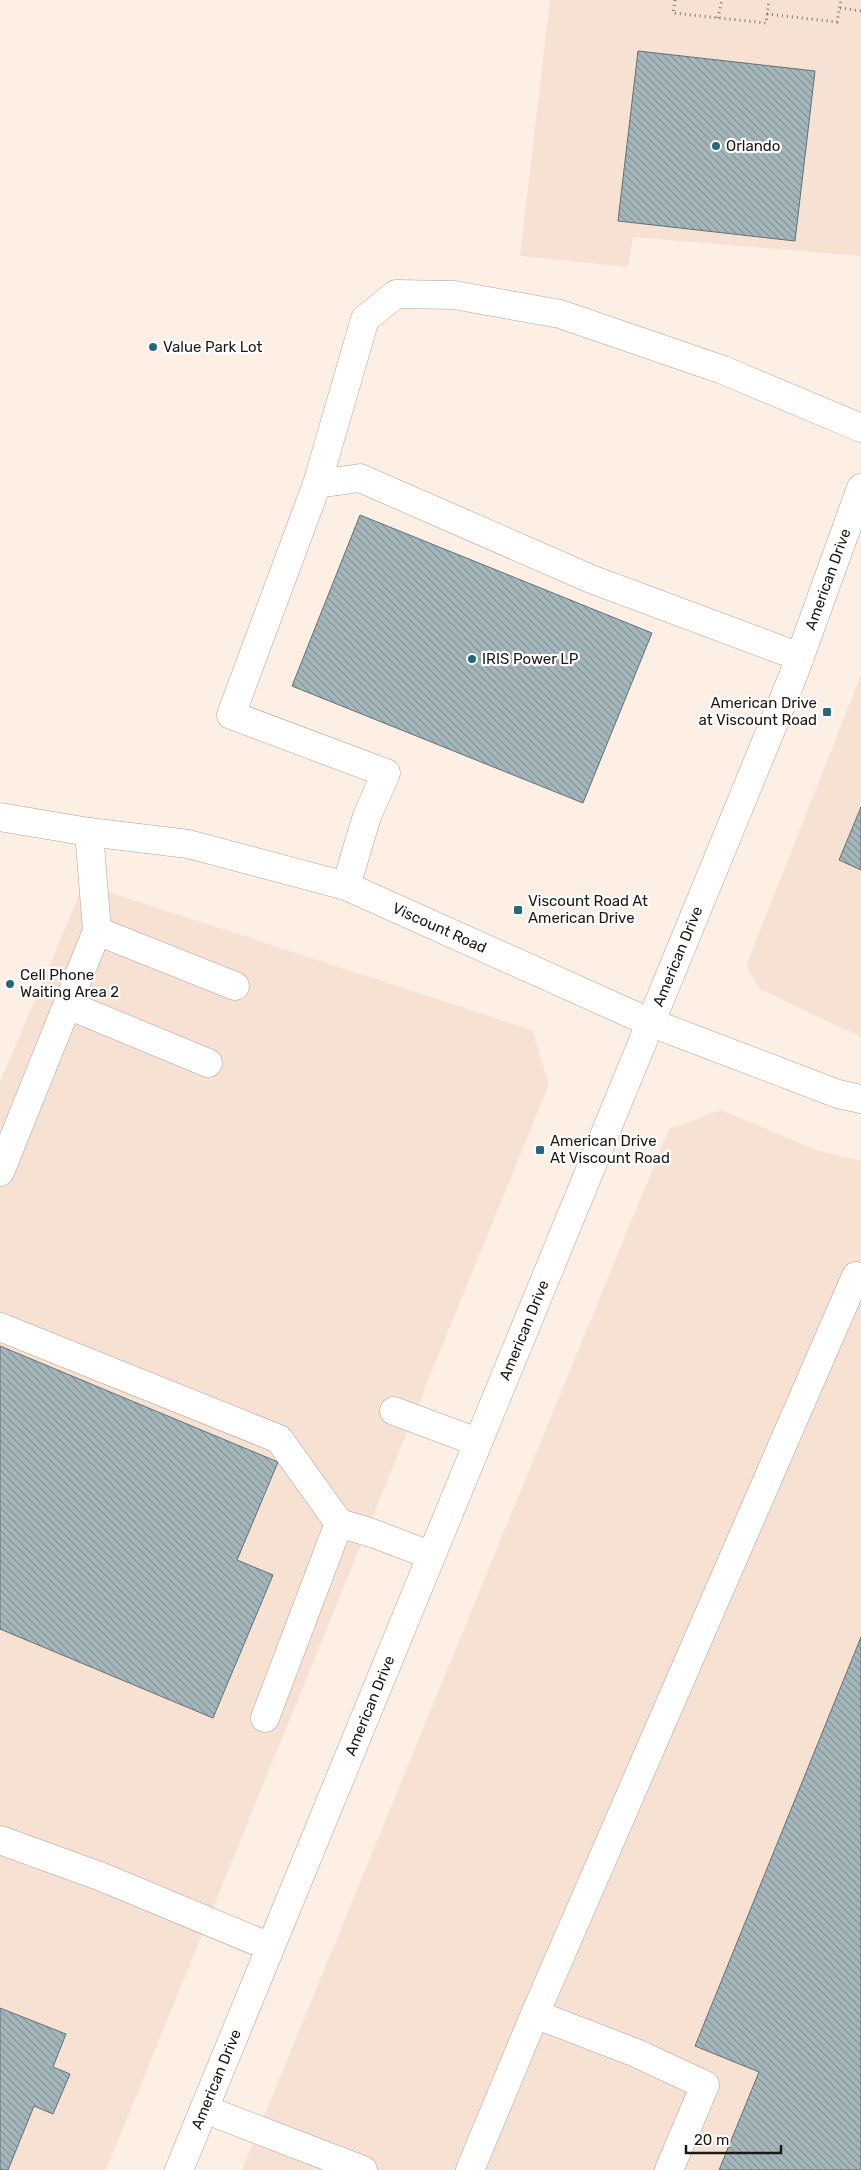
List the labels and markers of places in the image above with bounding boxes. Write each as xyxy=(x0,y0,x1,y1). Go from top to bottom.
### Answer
place label: Orlando xyxy=(726,137,780,155)
marker: Orlando xyxy=(710,140,722,152)
place label: Value Park Lot xyxy=(163,338,263,356)
marker: Value Park Lot xyxy=(147,341,159,353)
place label: IRIS Power LP xyxy=(482,650,579,668)
marker: IRIS Power LP xyxy=(466,653,478,665)
place label: American Drive at Viscount Road xyxy=(699,694,817,729)
marker: American Drive at Viscount Road xyxy=(821,706,833,718)
place label: Viscount Road At American Drive xyxy=(528,892,648,927)
marker: Viscount Road At American Drive xyxy=(512,904,524,916)
place label: Cell Phone Waiting Area 2 xyxy=(20,966,119,1001)
marker: Cell Phone Waiting Area 2 xyxy=(4,978,16,990)
place label: American Drive At Viscount Road xyxy=(550,1132,670,1167)
marker: American Drive At Viscount Road xyxy=(534,1144,546,1156)

